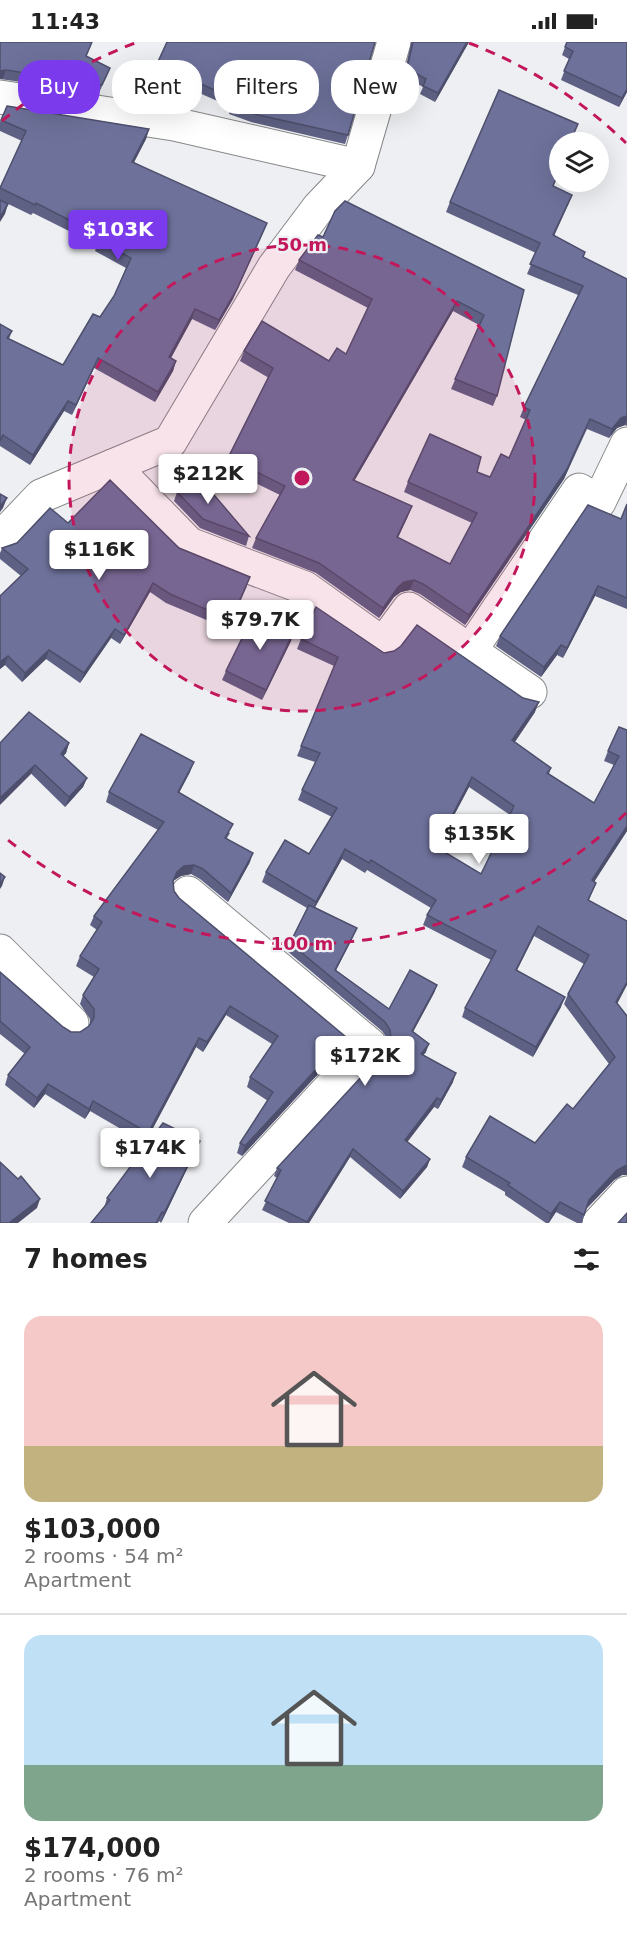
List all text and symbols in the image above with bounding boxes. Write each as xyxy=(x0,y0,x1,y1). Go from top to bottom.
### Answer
text: 11:43 xyxy=(30,9,100,34)
chip: Buy xyxy=(18,60,100,114)
chip: Rent xyxy=(112,60,202,114)
chip: Filters xyxy=(214,60,319,114)
chip: New xyxy=(331,60,419,114)
map controls xyxy=(549,132,609,192)
button: layers xyxy=(549,132,609,192)
pin: $103K xyxy=(76,210,160,261)
text: $103K xyxy=(82,217,154,241)
text: 50 m xyxy=(277,234,327,255)
pin: $212K xyxy=(166,454,250,505)
text: $212K xyxy=(172,461,244,485)
centre of rings xyxy=(292,468,312,488)
pin: $116K xyxy=(57,530,141,581)
text: $116K xyxy=(63,537,135,561)
pin: $79.7K xyxy=(211,600,309,651)
text: $79.7K xyxy=(221,607,299,631)
pin: $135K xyxy=(437,814,521,865)
text: $135K xyxy=(443,821,515,845)
text: 100 m xyxy=(271,933,333,954)
pin: $172K xyxy=(323,1036,407,1087)
text: $172K xyxy=(329,1043,401,1067)
pin: $174K xyxy=(108,1128,192,1179)
text: $174K xyxy=(114,1135,186,1159)
icon: filters xyxy=(570,1243,603,1276)
text: 7 homes xyxy=(24,1244,148,1274)
icon: home xyxy=(260,1355,368,1463)
text: $103,000 xyxy=(24,1514,161,1544)
text: 2 rooms · 54 m² xyxy=(24,1544,184,1568)
text: Apartment xyxy=(24,1568,131,1592)
icon: home xyxy=(260,1674,368,1782)
text: $174,000 xyxy=(24,1833,161,1863)
text: 2 rooms · 76 m² xyxy=(24,1863,184,1887)
text: Apartment xyxy=(24,1887,131,1911)

